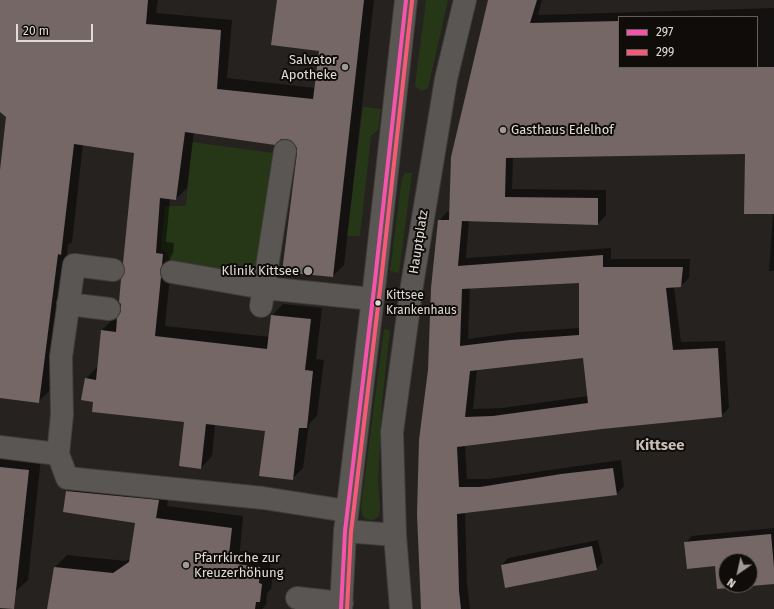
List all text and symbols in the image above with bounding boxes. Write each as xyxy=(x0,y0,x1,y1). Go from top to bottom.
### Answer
scale bar xyxy=(18,16,95,42)
legend xyxy=(618,16,758,68)
text: 20 m xyxy=(23,24,49,38)
text: 297 xyxy=(656,25,673,39)
text: 299 xyxy=(656,45,674,59)
place label: Salvator Apotheke xyxy=(281,52,337,83)
marker: Salvator Apotheke xyxy=(340,62,350,72)
place label: Gasthaus Edelhof xyxy=(511,122,614,138)
marker: Gasthaus Edelhof xyxy=(498,125,508,135)
street label: Hauptplatz xyxy=(406,209,432,275)
place label: Klinik Kittsee xyxy=(222,263,299,279)
marker: Klinik Kittsee xyxy=(302,265,314,277)
place label: Kittsee Krankenhaus xyxy=(386,289,457,317)
marker: Kittsee Krankenhaus xyxy=(373,298,383,308)
district label: Kittsee xyxy=(635,437,685,455)
place label: Pfarrkirche zur Kreuzerhöhung xyxy=(194,550,283,581)
north arrow xyxy=(718,553,758,593)
marker: Pfarrkirche zur Kreuzerhöhung xyxy=(181,560,191,570)
text: N xyxy=(725,575,738,590)

